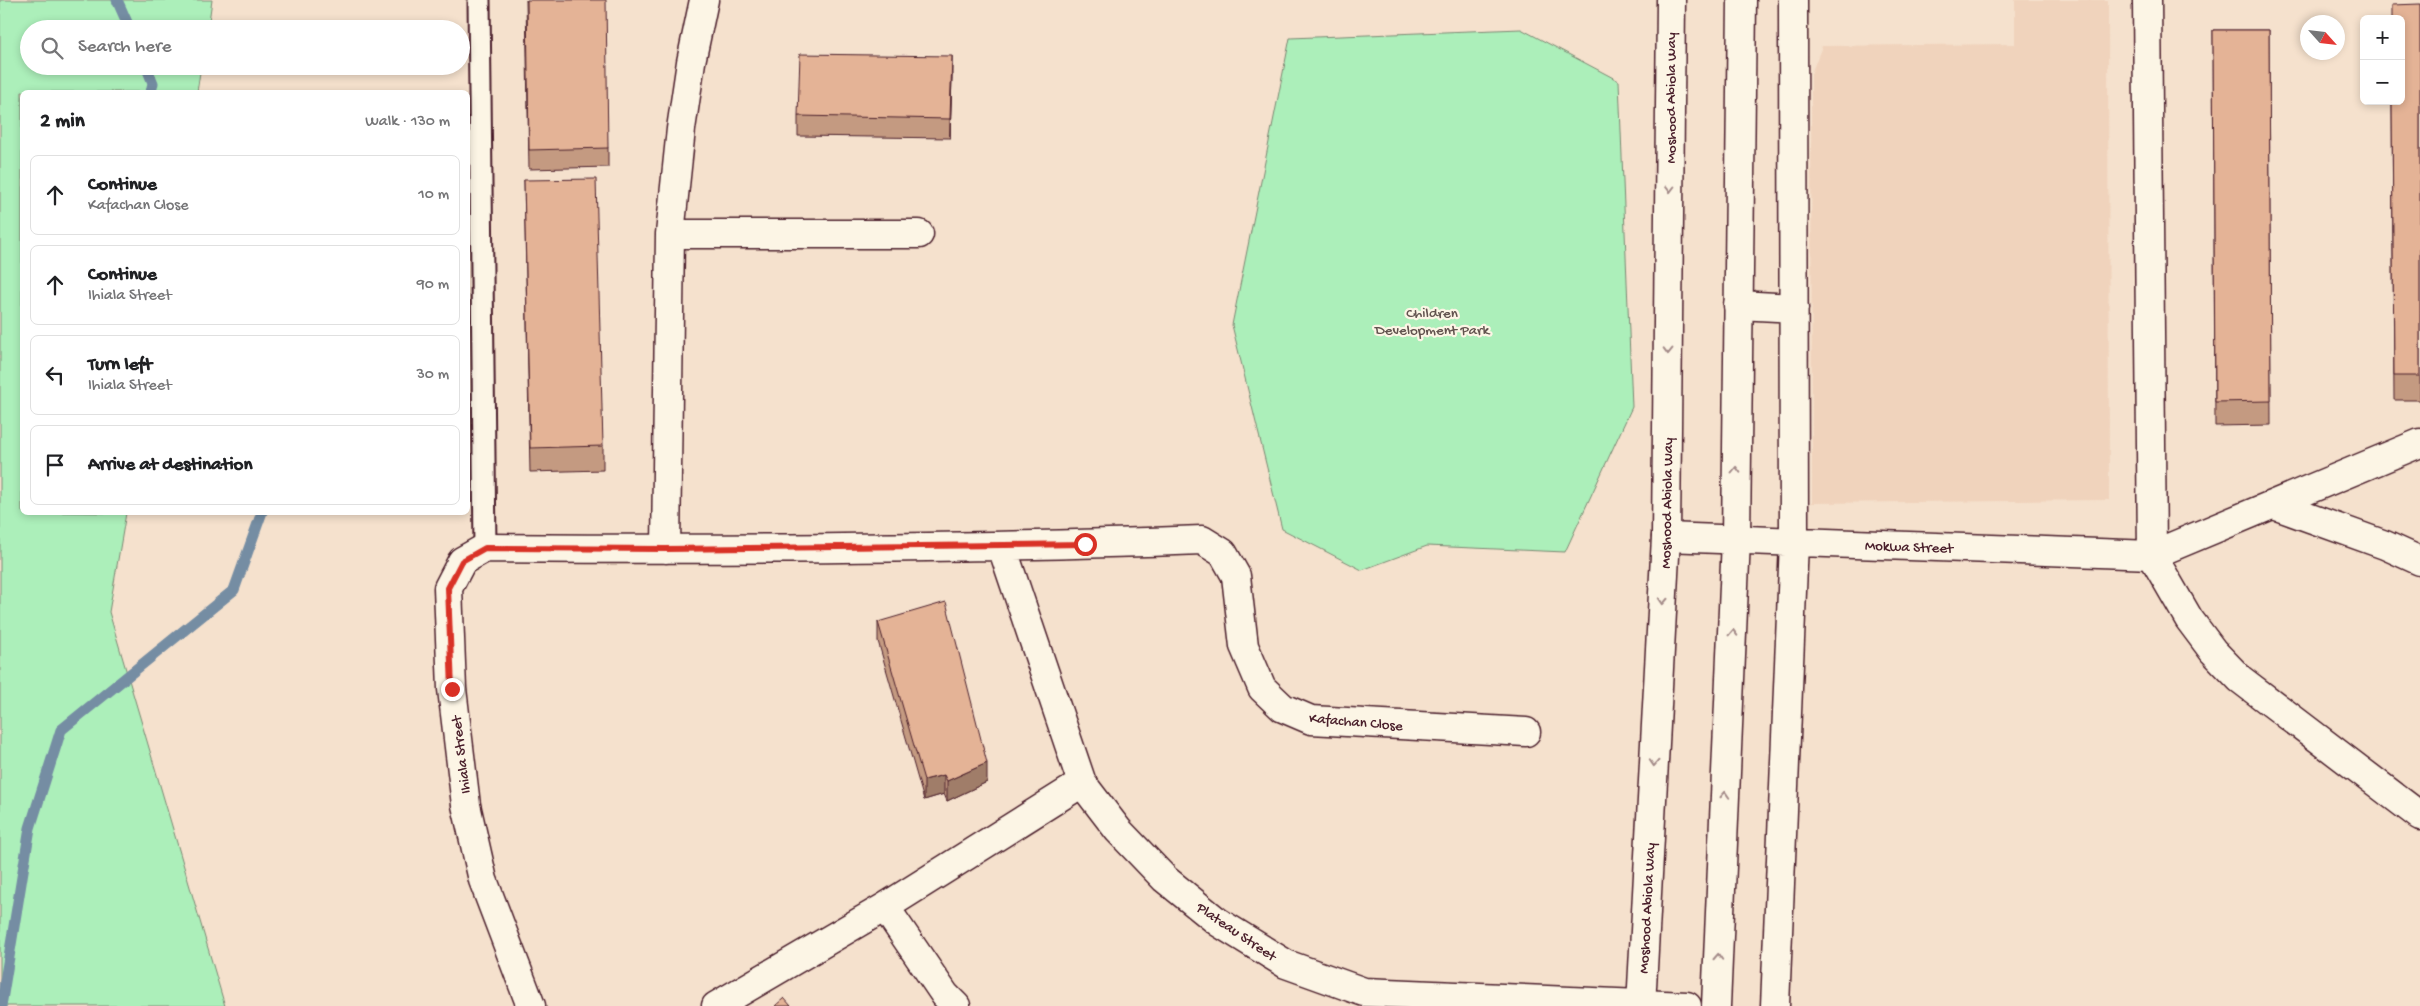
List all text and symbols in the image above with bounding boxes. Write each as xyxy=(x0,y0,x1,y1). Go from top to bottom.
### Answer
north arrow xyxy=(2300,15,2345,60)
map controls xyxy=(2360,15,2405,105)
button: + xyxy=(2360,15,2405,60)
search box xyxy=(20,20,470,75)
street label: Moshood Abiola Way xyxy=(1663,32,1681,164)
icon: search xyxy=(38,34,66,62)
text: Search here xyxy=(78,36,172,59)
button: − xyxy=(2360,60,2405,105)
text: 2 min xyxy=(40,110,85,135)
text: Walk · 130 m xyxy=(365,113,450,132)
text: Continue xyxy=(88,174,157,197)
icon: ahead xyxy=(41,181,69,209)
one-way arrow xyxy=(1665,185,1675,193)
text: 10 m xyxy=(418,186,449,205)
text: Kafachan Close xyxy=(88,197,188,216)
text: Continue xyxy=(88,264,157,287)
icon: ahead xyxy=(41,271,69,299)
text: 90 m xyxy=(417,276,449,295)
text: Ihiala Street xyxy=(88,287,172,306)
park label: Children Development Park xyxy=(1374,305,1490,340)
one-way arrow xyxy=(1663,348,1673,355)
text: Turn left xyxy=(88,354,152,377)
icon: left xyxy=(41,361,69,389)
text: 30 m xyxy=(416,366,449,385)
text: Ihiala Street xyxy=(88,377,172,396)
street label: Moshood Abiola Way xyxy=(1658,437,1678,569)
icon: arrive xyxy=(41,451,69,479)
text: Arrive at destination xyxy=(88,454,252,477)
one-way arrow xyxy=(1731,466,1741,474)
route start xyxy=(1074,533,1097,556)
street label: Mokwa Street xyxy=(1864,537,1955,559)
one-way arrow xyxy=(1657,597,1668,605)
one-way arrow xyxy=(1728,628,1738,636)
route end xyxy=(441,678,464,701)
street label: Kafachan Close xyxy=(1308,710,1404,736)
street label: Ihiala Street xyxy=(448,713,476,795)
one-way arrow xyxy=(1649,760,1660,768)
one-way arrow xyxy=(1720,791,1731,799)
street label: Moshood Abiola Way xyxy=(1636,842,1660,974)
street label: Plateau Street xyxy=(1192,899,1281,967)
one-way arrow xyxy=(1712,953,1723,961)

